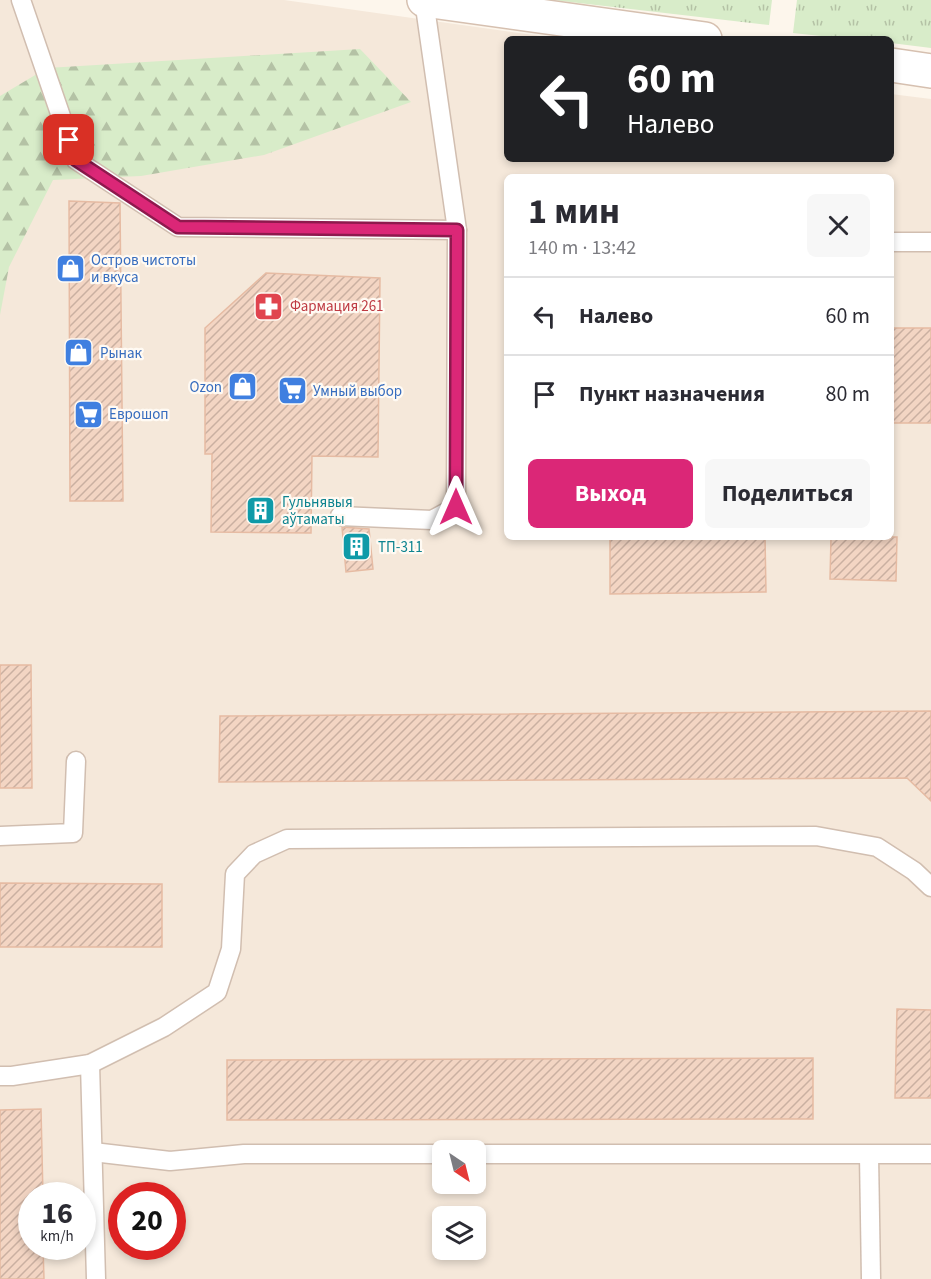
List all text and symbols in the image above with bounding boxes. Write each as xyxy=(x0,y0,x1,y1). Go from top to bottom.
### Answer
text: 60 m xyxy=(627,49,716,109)
icon: left xyxy=(528,60,606,138)
text: Налево xyxy=(627,105,714,144)
pin xyxy=(43,114,94,165)
icon: arrive xyxy=(52,123,85,156)
text: 1 мин xyxy=(528,186,620,237)
button: close xyxy=(807,194,870,257)
text: 140 m · 13:42 xyxy=(528,234,636,262)
place label: Остров чистоты и вкуса xyxy=(91,250,196,288)
shop icon: Остров чистоты и вкуса xyxy=(54,253,86,285)
pharmacy icon: Фармация 261 xyxy=(253,290,285,322)
place label: Фармация 261 xyxy=(290,296,384,317)
icon: left xyxy=(528,300,561,333)
text: Налево xyxy=(579,300,653,332)
text: 60 m xyxy=(825,300,870,332)
shop icon: Рынак xyxy=(63,337,95,369)
place label: Рынак xyxy=(100,343,143,364)
shop icon: Ozon xyxy=(227,371,259,403)
supermarket icon: Умный выбор xyxy=(276,375,308,407)
place label: Ozon xyxy=(190,377,222,398)
icon: arrive xyxy=(528,378,561,411)
text: Пункт назначения xyxy=(579,378,765,410)
text: 80 m xyxy=(825,378,870,410)
place label: Умный выбор xyxy=(313,381,402,402)
supermarket icon: Еврошоп xyxy=(72,398,104,430)
place label: Еврошоп xyxy=(109,404,169,425)
button: Выход xyxy=(528,459,693,528)
button: Поделиться xyxy=(705,459,870,528)
position arrow xyxy=(424,475,488,539)
place label: Гульнявыя аўтаматы xyxy=(282,492,353,530)
building icon: Гульнявыя аўтаматы xyxy=(245,495,277,527)
building icon: ТП-311 xyxy=(341,531,373,563)
place label: ТП-311 xyxy=(378,537,423,558)
north arrow xyxy=(432,1140,486,1194)
map controls xyxy=(432,1140,486,1260)
speed limit sign: 20 xyxy=(108,1182,186,1260)
text: 16 xyxy=(41,1192,73,1235)
button: layers xyxy=(432,1206,486,1260)
text: km/h xyxy=(40,1226,74,1247)

